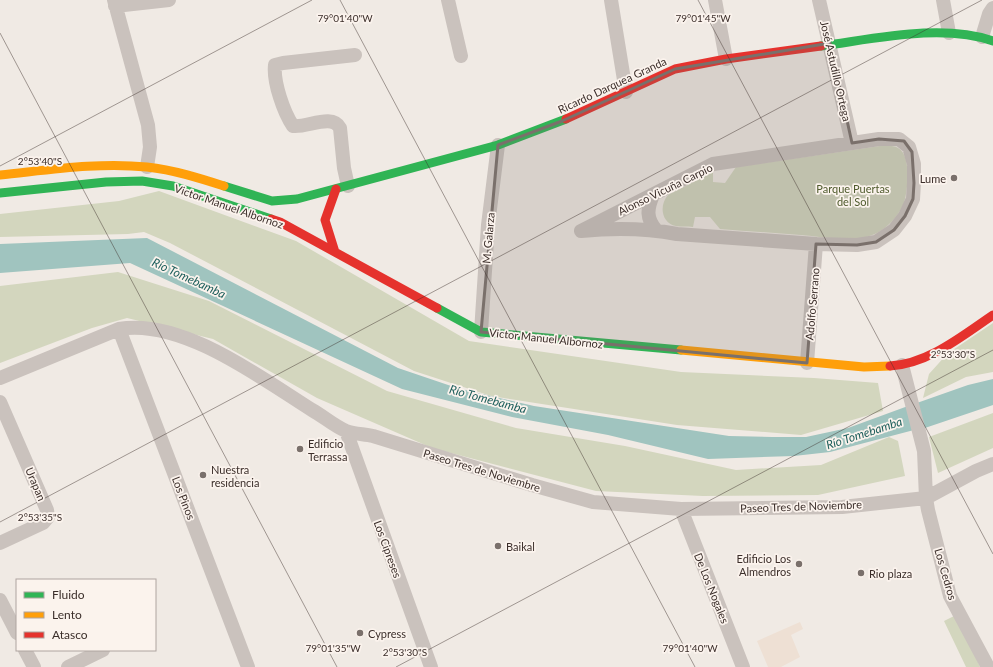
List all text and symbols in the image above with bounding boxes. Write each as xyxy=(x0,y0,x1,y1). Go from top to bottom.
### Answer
text: 79°01'40"W xyxy=(317,12,373,24)
text: 79°01'45"W xyxy=(675,12,731,24)
street label: José Astudillo Ortega xyxy=(818,20,854,122)
street label: Ricardo Darquea Granda xyxy=(556,54,668,116)
text: 2°53'40"S xyxy=(18,155,62,167)
street label: Alonso Vicuña Carpio xyxy=(616,160,714,218)
place label: Lume xyxy=(920,172,946,185)
marker: Lume xyxy=(949,173,959,183)
street label: Victor Manuel Albornoz xyxy=(173,181,285,231)
park label: Parque Puertas del Sol xyxy=(816,182,890,208)
street label: M. Galarza xyxy=(479,212,497,264)
water label: Río Tomebamba xyxy=(150,254,228,302)
street label: Adolfo Serrano xyxy=(802,267,822,341)
street label: Victor Manuel Albornoz xyxy=(488,326,604,350)
text: 2°53'30"S xyxy=(931,348,975,360)
water label: Río Tomebamba xyxy=(448,381,528,417)
water label: Río Tomebamba xyxy=(824,414,904,452)
place label: Edificio Terrassa xyxy=(308,437,347,463)
marker: Edificio Terrassa xyxy=(295,444,305,454)
street label: Paseo Tres de Noviembre xyxy=(422,446,542,494)
place label: Nuestra residencia xyxy=(211,463,259,489)
street label: Urapan xyxy=(23,465,49,503)
marker: Nuestra residencia xyxy=(198,470,208,480)
street label: Los Pinos xyxy=(170,474,198,522)
street label: Paseo Tres de Noviembre xyxy=(740,497,862,515)
text: 2°53'35"S xyxy=(18,511,62,523)
street label: Los Cipreses xyxy=(372,519,404,580)
place label: Baikal xyxy=(506,540,535,553)
marker: Baikal xyxy=(493,541,503,551)
street label: Los Cedros xyxy=(932,547,960,602)
street label: De Los Nogales xyxy=(692,551,732,625)
place label: Edificio Los Almendros xyxy=(737,552,791,578)
marker: Edificio Los Almendros xyxy=(794,559,804,569)
place label: Rio plaza xyxy=(869,567,912,580)
marker: Rio plaza xyxy=(856,568,866,578)
legend xyxy=(16,579,156,651)
text: Fluido xyxy=(52,587,85,602)
text: Lento xyxy=(52,607,82,622)
text: Atasco xyxy=(52,627,88,642)
place label: Cypress xyxy=(368,627,406,640)
marker: Cypress xyxy=(355,628,365,638)
text: 79°01'35"W xyxy=(305,642,361,654)
text: 79°01'40"W xyxy=(662,642,718,654)
text: 2°53'30"S xyxy=(383,646,427,658)

